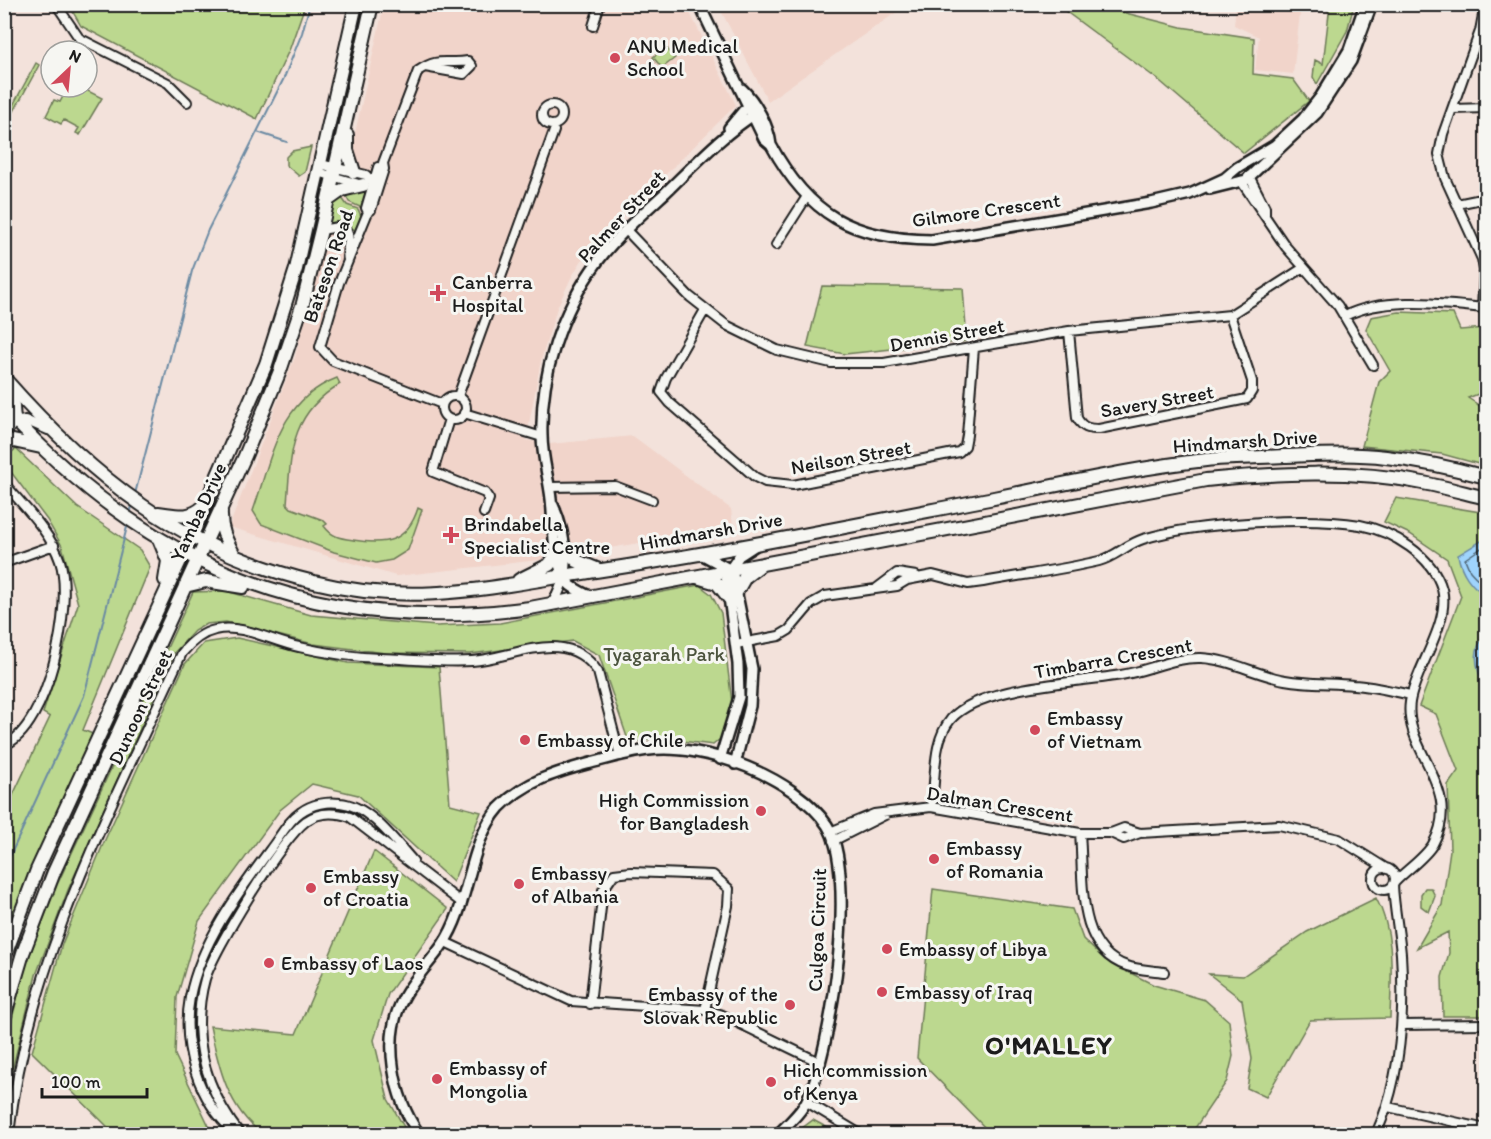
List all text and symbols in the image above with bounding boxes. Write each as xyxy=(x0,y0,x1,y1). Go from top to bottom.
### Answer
place label: ANU Medical School xyxy=(627,34,738,81)
north arrow xyxy=(39,39,99,99)
text: N xyxy=(66,45,84,67)
marker: ANU Medical School xyxy=(608,51,622,65)
street label: Palmer Street xyxy=(572,165,670,267)
street label: Gilmore Crescent xyxy=(910,188,1062,232)
street label: Bateson Road xyxy=(297,206,359,326)
place label: Canberra Hospital xyxy=(452,270,533,317)
marker: Canberra Hospital xyxy=(429,284,447,302)
street label: Dennis Street xyxy=(888,313,1006,357)
street label: Savery Street xyxy=(1098,379,1216,423)
street label: Hindmarsh Drive xyxy=(1172,424,1318,458)
street label: Neilson Street xyxy=(789,435,913,479)
street label: Yamba Drive xyxy=(165,459,231,565)
street label: Hindmarsh Drive xyxy=(638,507,784,555)
place label: Brindabella Specialist Centre xyxy=(464,512,610,559)
marker: Brindabella Specialist Centre xyxy=(442,526,460,544)
street label: Timbarra Crescent xyxy=(1032,632,1194,684)
park label: Tyagarah Park xyxy=(603,642,725,666)
street label: Dunoon Street xyxy=(103,645,177,768)
place label: Embassy of Vietnam xyxy=(1047,706,1142,753)
marker: Embassy of Vietnam xyxy=(1028,723,1042,737)
place label: Embassy of Chile xyxy=(537,728,684,752)
marker: Embassy of Chile xyxy=(518,733,532,747)
street label: Dalman Crescent xyxy=(925,781,1075,828)
place label: High Commission for Bangladesh xyxy=(599,788,749,835)
marker: High Commission for Bangladesh xyxy=(754,804,768,818)
place label: Embassy of Romania xyxy=(946,836,1043,883)
marker: Embassy of Romania xyxy=(927,852,941,866)
place label: Embassy of Albania xyxy=(531,861,619,908)
place label: Embassy of Croatia xyxy=(323,864,409,911)
street label: Culgoa Circuit xyxy=(803,867,831,992)
marker: Embassy of Albania xyxy=(512,877,526,891)
marker: Embassy of Croatia xyxy=(304,881,318,895)
place label: Embassy of Libya xyxy=(899,937,1048,961)
marker: Embassy of Libya xyxy=(880,942,894,956)
place label: Embassy of Laos xyxy=(281,951,423,975)
marker: Embassy of Laos xyxy=(262,956,276,970)
place label: Embassy of Iraq xyxy=(894,980,1033,1004)
place label: Embassy of the Slovak Republic xyxy=(643,982,778,1029)
marker: Embassy of Iraq xyxy=(875,985,889,999)
marker: Embassy of the Slovak Republic xyxy=(783,998,797,1012)
district label: O'MALLEY xyxy=(985,1029,1113,1061)
place label: Embassy of Mongolia xyxy=(449,1056,548,1103)
place label: Hich commission of Kenya xyxy=(783,1058,928,1105)
scale bar xyxy=(42,1061,147,1099)
text: 100 m xyxy=(51,1071,101,1093)
marker: Embassy of Mongolia xyxy=(430,1072,444,1086)
marker: Hich commission of Kenya xyxy=(764,1075,778,1089)

